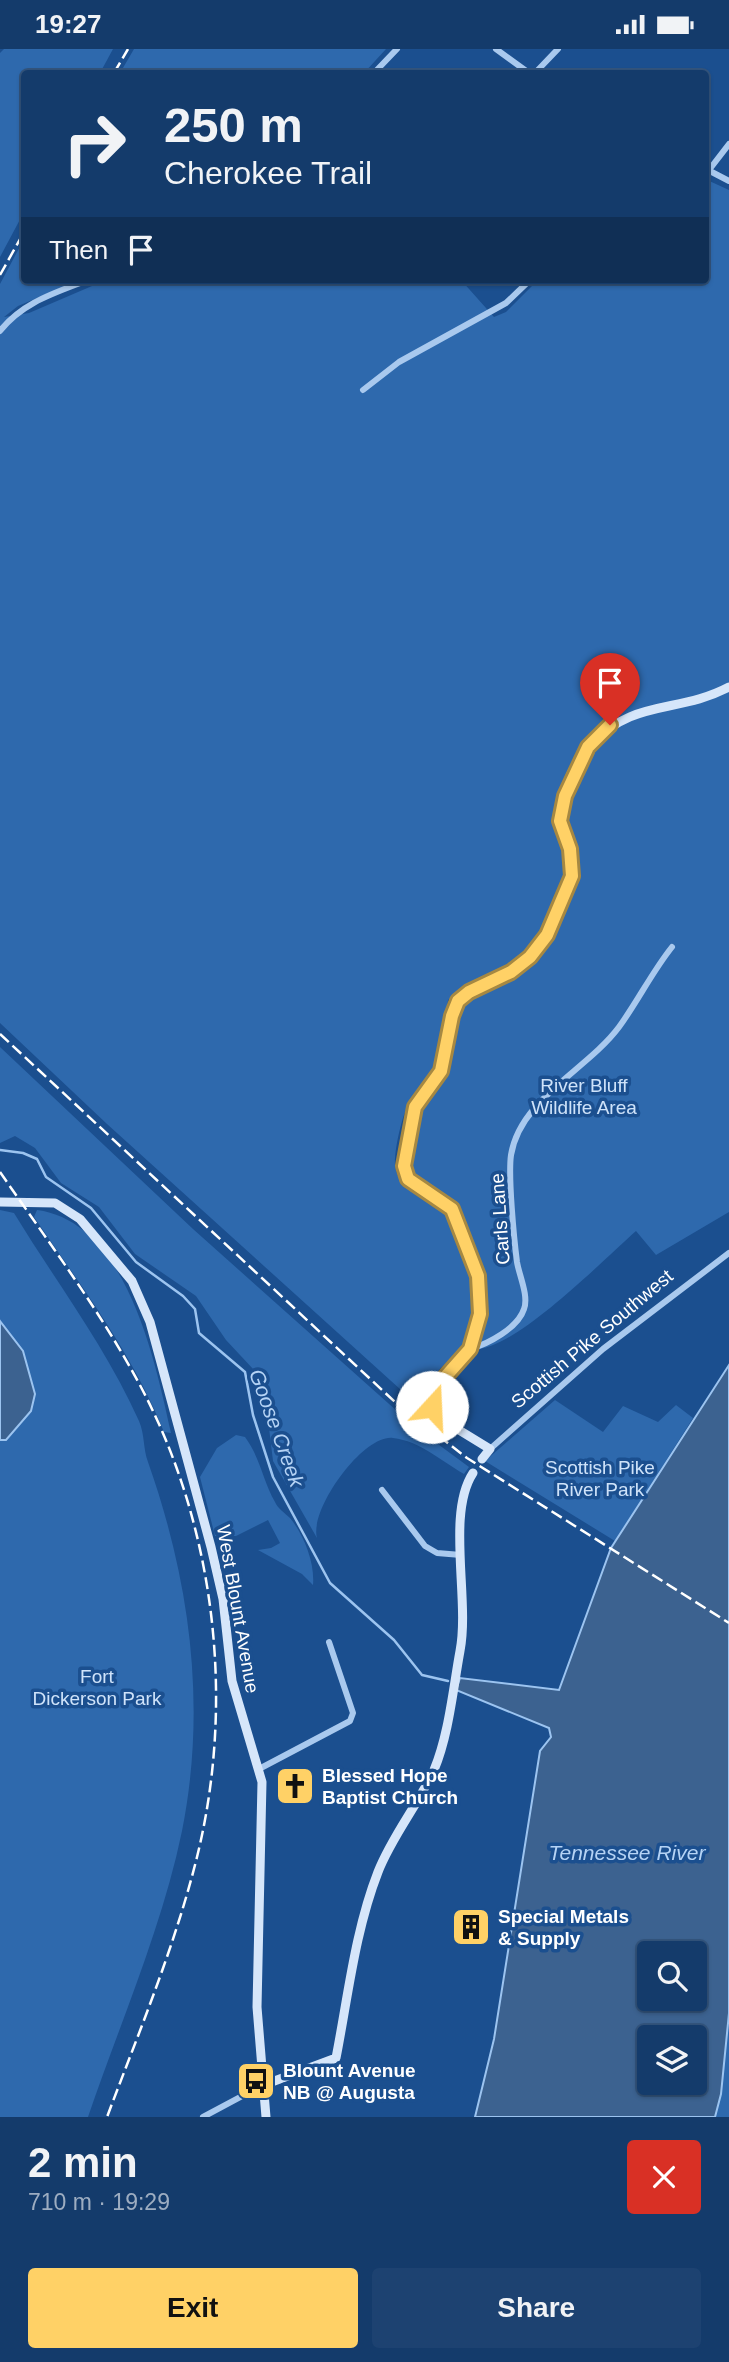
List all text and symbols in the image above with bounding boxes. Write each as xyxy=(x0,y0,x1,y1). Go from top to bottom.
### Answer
text: 19:27 xyxy=(35,9,102,39)
icon: right xyxy=(49,98,140,189)
text: 250 m xyxy=(164,98,303,152)
text: Cherokee Trail xyxy=(164,155,372,191)
icon: arrive xyxy=(122,231,160,269)
text: Then xyxy=(49,235,108,265)
pin xyxy=(580,653,640,725)
icon: arrive xyxy=(591,664,629,702)
park label: River Bluff Wildlife Area xyxy=(531,1075,637,1118)
street label: Carls Lane xyxy=(486,1172,514,1266)
street label: Scottish Pike Southwest xyxy=(507,1265,677,1413)
water label: Goose Creek xyxy=(245,1366,309,1491)
position arrow xyxy=(395,1370,469,1444)
park label: Scottish Pike River Park xyxy=(545,1457,655,1500)
street label: West Blount Avenue xyxy=(213,1523,263,1695)
park label: Fort Dickerson Park xyxy=(33,1666,162,1709)
church icon: Blessed Hope Baptist Church xyxy=(274,1765,316,1807)
place label: Blessed Hope Baptist Church xyxy=(322,1765,458,1808)
water label: Tennessee River xyxy=(549,1841,706,1864)
building icon: Special Metals & Supply xyxy=(450,1906,492,1948)
place label: Special Metals & Supply xyxy=(498,1906,629,1949)
map controls xyxy=(637,1941,707,2095)
button: search xyxy=(637,1941,707,2011)
button: layers xyxy=(637,2025,707,2095)
bus stop icon: Blount Avenue NB @ Augusta xyxy=(235,2060,277,2102)
place label: Blount Avenue NB @ Augusta xyxy=(283,2060,416,2103)
text: 2 min xyxy=(28,2139,138,2186)
button: close xyxy=(627,2140,701,2214)
text: 710 m · 19:29 xyxy=(28,2189,170,2215)
button: Exit xyxy=(28,2268,358,2348)
button: Share xyxy=(372,2268,701,2348)

